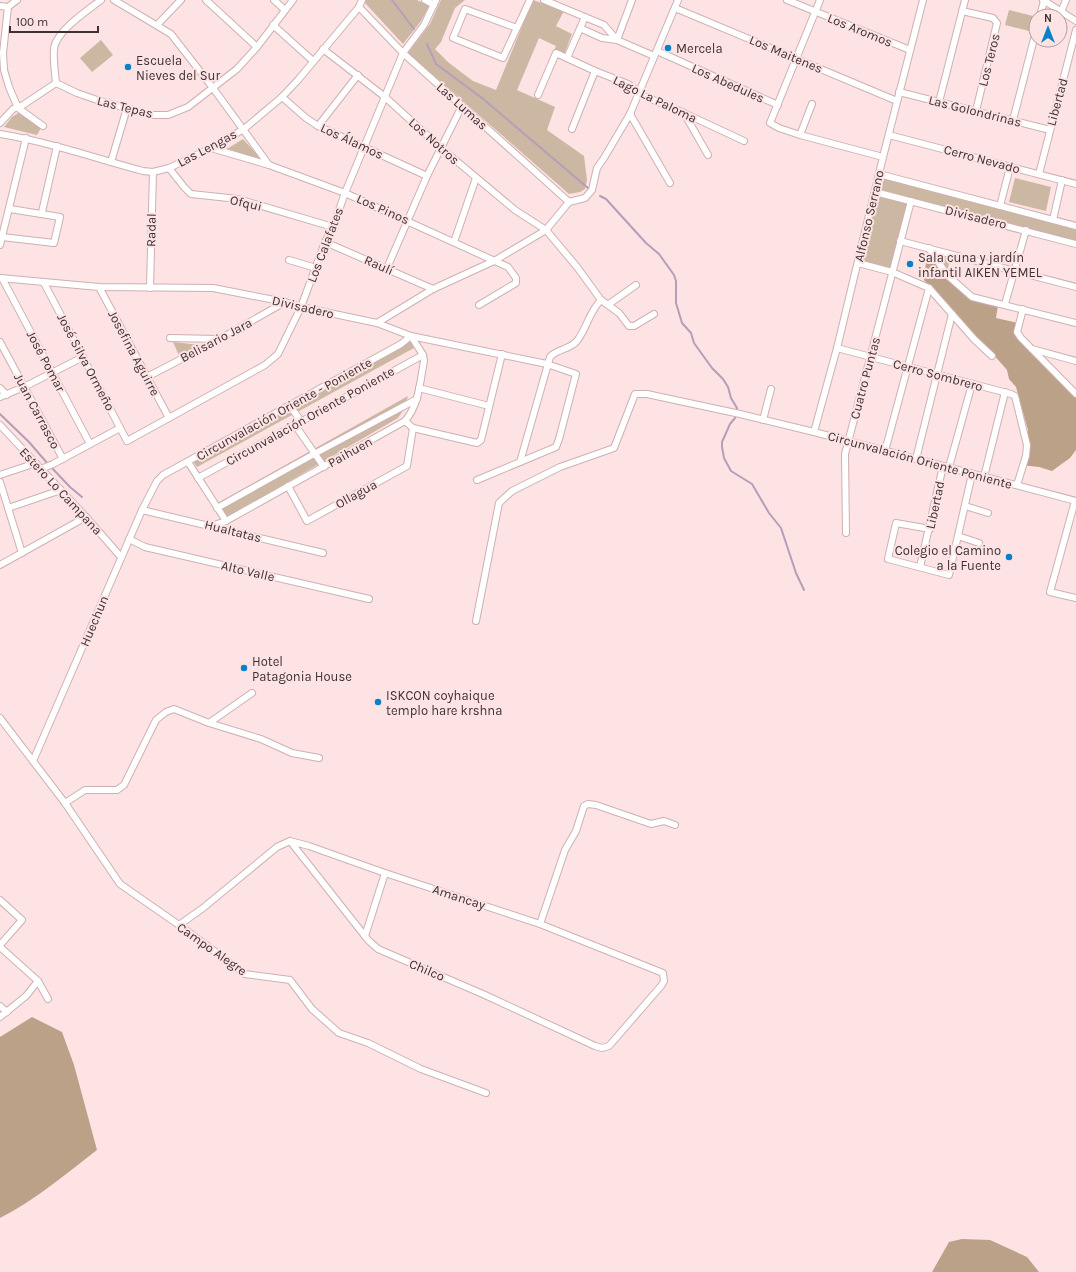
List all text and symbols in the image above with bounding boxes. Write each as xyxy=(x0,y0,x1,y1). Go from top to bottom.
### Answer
scale bar xyxy=(10,8,98,34)
north arrow xyxy=(1028,8,1068,48)
street label: Los Aromos xyxy=(825,10,895,50)
text: N xyxy=(1044,12,1052,25)
text: 100 m xyxy=(16,15,48,29)
street label: Los Maitenes xyxy=(747,32,825,76)
street label: Los Teros xyxy=(975,32,1003,88)
place label: Mercela xyxy=(676,41,723,56)
marker: Mercela xyxy=(663,43,673,53)
place label: Escuela Nieves del Sur xyxy=(136,53,220,83)
street label: Los Abedules xyxy=(689,60,767,106)
marker: Escuela Nieves del Sur xyxy=(123,62,133,72)
street label: Lago La Paloma xyxy=(611,72,699,126)
street label: Libertad xyxy=(1043,76,1071,128)
street label: Las Lumas xyxy=(433,79,491,133)
street label: Las Golondrinas xyxy=(927,92,1023,130)
street label: Las Tepas xyxy=(96,93,155,121)
street label: Los Notros xyxy=(406,114,462,168)
street label: Los Álamos xyxy=(318,118,387,162)
street label: Las Lengas xyxy=(175,126,239,170)
street label: Cerro Nevado xyxy=(942,142,1022,176)
street label: Alfonso Serrano xyxy=(851,169,887,263)
street label: Los Pinos xyxy=(354,191,412,227)
street label: Ofqui xyxy=(228,192,263,215)
street label: Divisadero xyxy=(944,202,1008,232)
street label: Los Calafates xyxy=(304,205,346,285)
street label: Radal xyxy=(143,213,159,247)
place label: Sala cuna y jardín infantil AIKEN YEMEL xyxy=(918,250,1042,280)
street label: Raulí xyxy=(362,252,396,278)
marker: Sala cuna y jardín infantil AIKEN YEMEL xyxy=(905,259,915,269)
street label: Divisadero xyxy=(271,293,335,321)
street label: Josefina Aguirre xyxy=(105,308,163,399)
street label: José Silva Ormeño xyxy=(54,311,118,413)
street label: Belisario Jara xyxy=(177,315,255,365)
street label: José Pomar xyxy=(24,328,69,394)
street label: Cuatro Puntas xyxy=(847,335,883,421)
street label: Circunvalación Oriente - Poniente xyxy=(194,354,374,464)
street label: Cerro Sombrero xyxy=(892,356,984,394)
street label: Circunvalación Oriente Poniente xyxy=(223,363,397,469)
street label: Juan Carrasco xyxy=(11,371,63,451)
street label: Circunvalación Oriente Poniente xyxy=(826,428,1014,492)
street label: Paihuen xyxy=(325,434,375,470)
street label: Estero Lo Campana xyxy=(17,444,105,538)
street label: Ollagua xyxy=(333,476,379,512)
street label: Libertad xyxy=(923,480,947,530)
street label: Hualtatas xyxy=(203,517,263,545)
place label: Colegio el Camino a la Fuente xyxy=(895,543,1001,573)
marker: Colegio el Camino a la Fuente xyxy=(1004,552,1014,562)
street label: Alto Valle xyxy=(220,558,276,584)
street label: Huechun xyxy=(77,593,111,649)
place label: Hotel Patagonia House xyxy=(252,654,352,684)
marker: Hotel Patagonia House xyxy=(239,663,249,673)
place label: ISKCON coyhaique templo hare krshna xyxy=(386,688,502,718)
marker: ISKCON coyhaique templo hare krshna xyxy=(373,697,383,707)
street label: Amancay xyxy=(431,881,487,913)
street label: Campo Alegre xyxy=(174,919,250,979)
street label: Chilco xyxy=(407,956,447,984)

